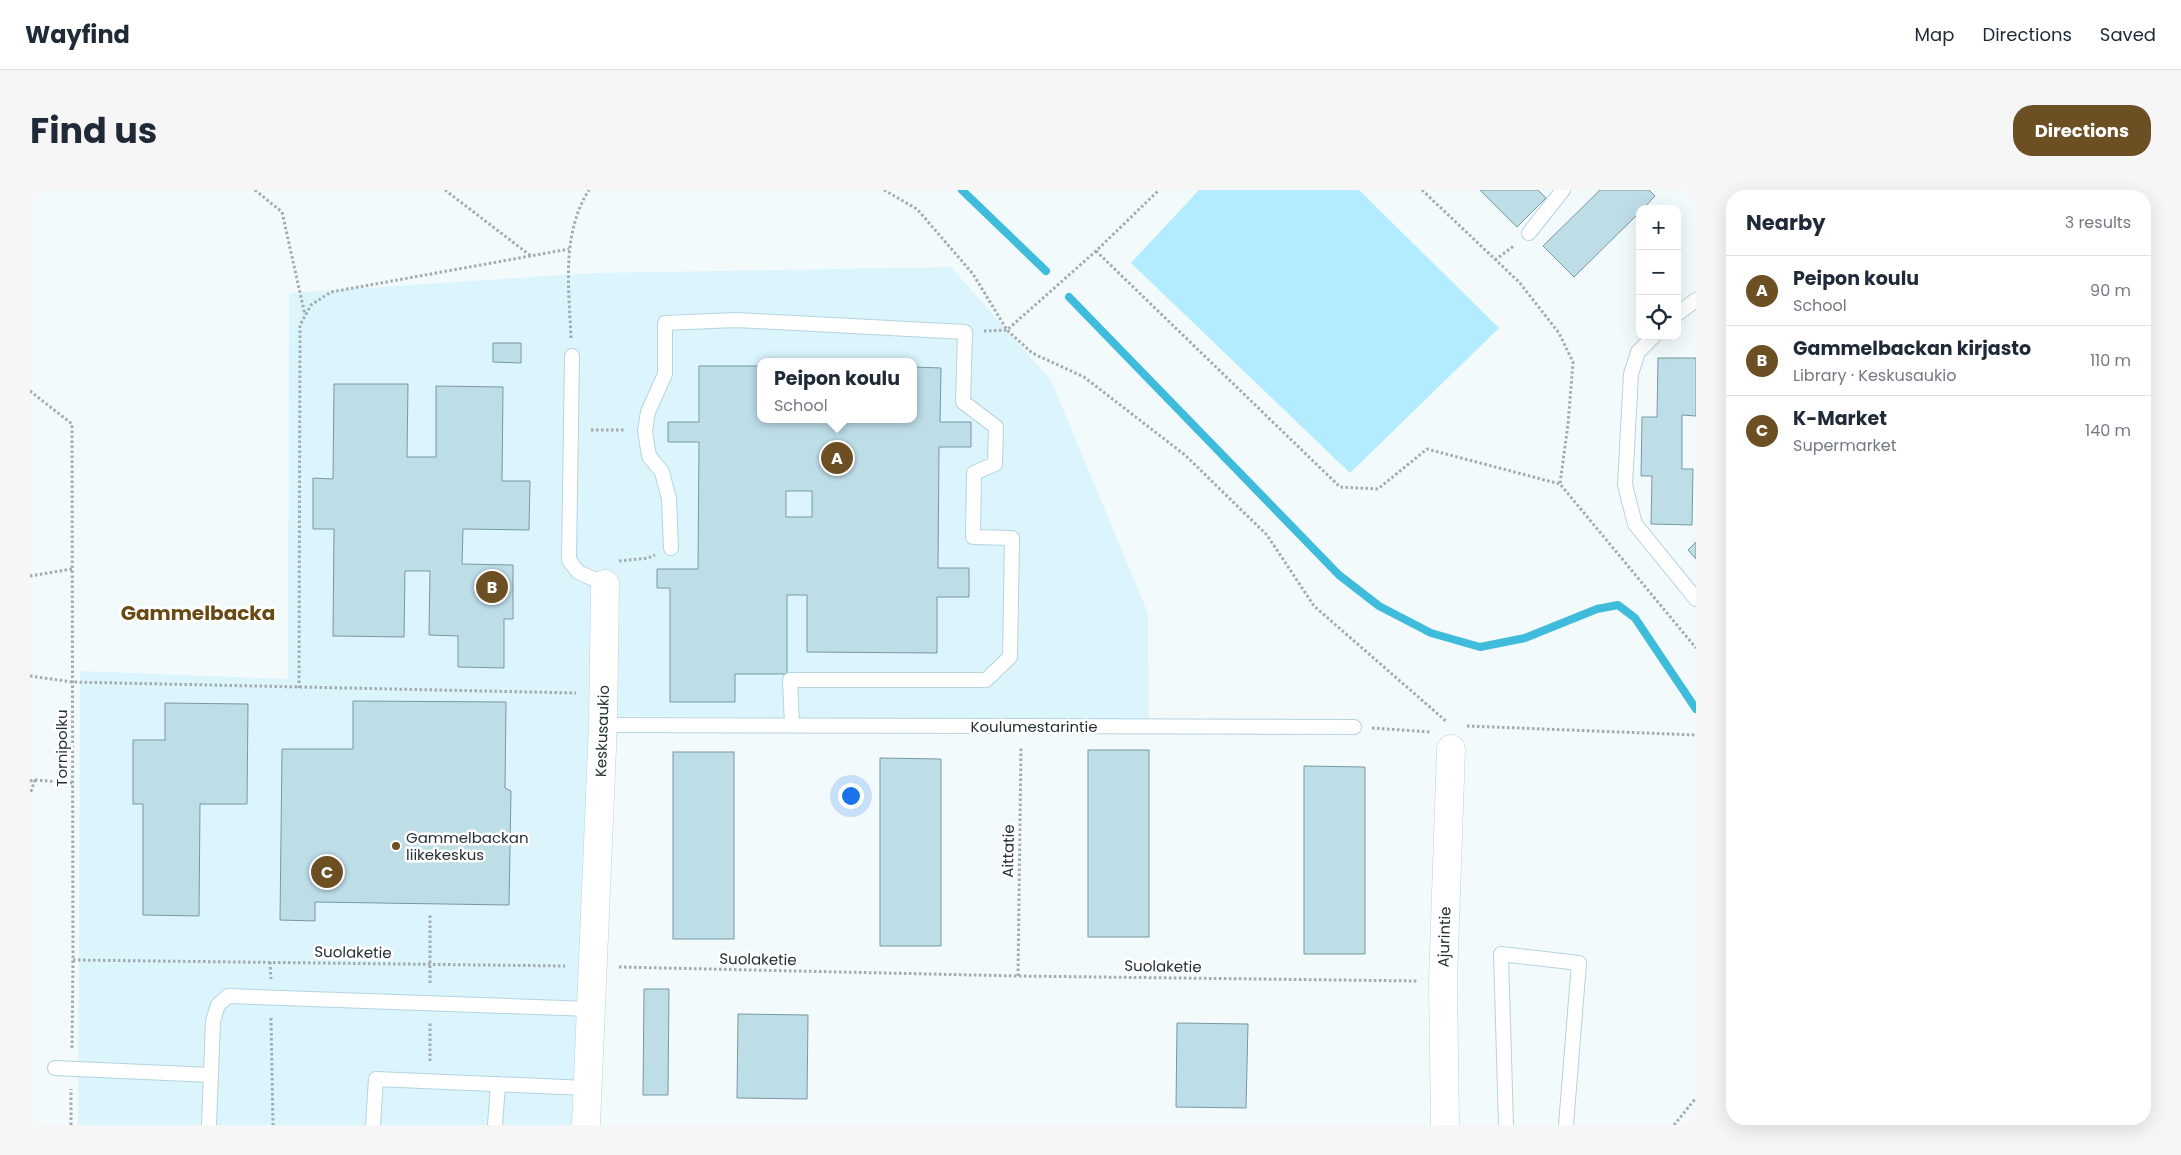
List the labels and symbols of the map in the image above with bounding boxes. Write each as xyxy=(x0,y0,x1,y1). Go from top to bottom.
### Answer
pin: A xyxy=(821,439,853,477)
pin: B xyxy=(476,568,508,606)
district label: Gammelbacka xyxy=(121,599,275,627)
street label: Keskusaukio xyxy=(590,685,614,777)
street label: Tornipolku xyxy=(51,709,72,787)
street label: Koulumestarintie xyxy=(971,716,1098,737)
your location xyxy=(838,783,864,809)
street label: Aittatie xyxy=(997,824,1019,878)
place label: Gammelbackan liikekeskus xyxy=(406,827,529,865)
marker: Gammelbackan liikekeskus xyxy=(390,840,402,852)
pin: C xyxy=(311,853,343,891)
street label: Ajurintie xyxy=(1432,906,1456,968)
street label: Suolaketie xyxy=(314,941,392,963)
street label: Suolaketie xyxy=(719,948,797,970)
street label: Suolaketie xyxy=(1124,955,1202,977)

